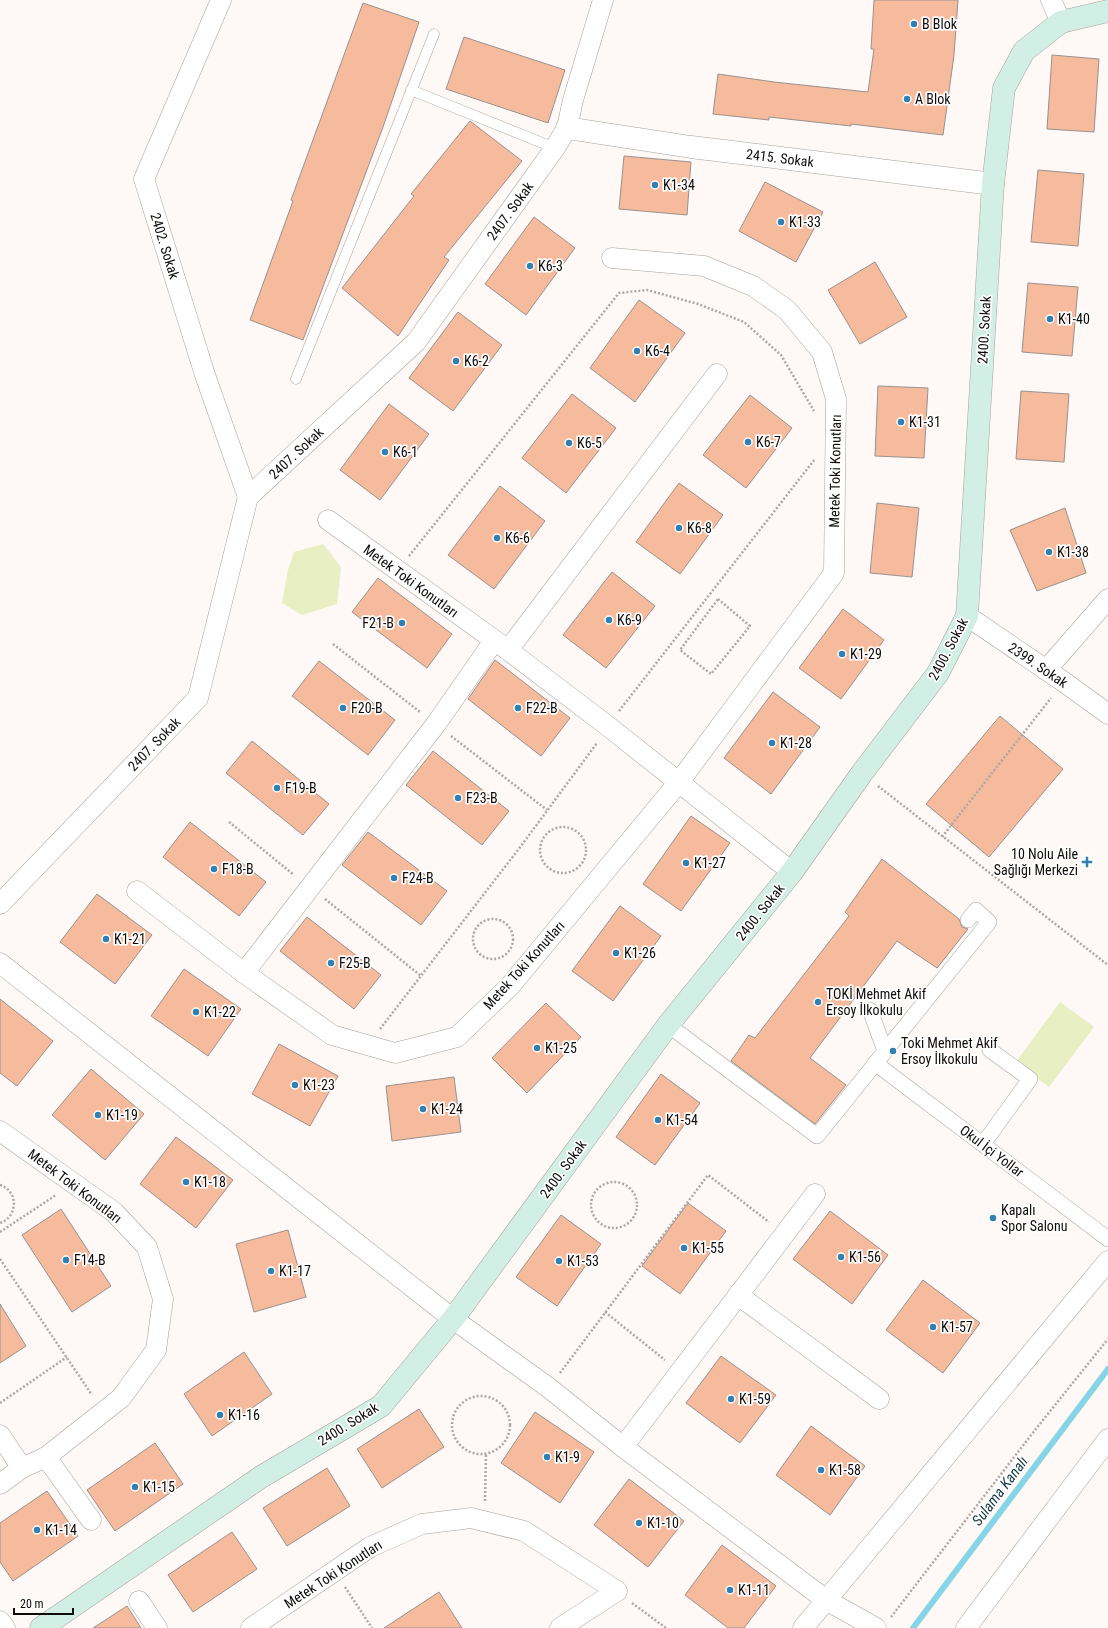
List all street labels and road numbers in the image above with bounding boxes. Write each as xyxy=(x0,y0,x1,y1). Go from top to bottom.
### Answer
street label: 2415. Sokak xyxy=(745,146,815,170)
street label: 2407. Sokak xyxy=(483,178,537,243)
street label: 2402. Sokak xyxy=(147,211,183,282)
street label: 2400. Sokak xyxy=(974,295,994,364)
street label: Metek Toki Konutları xyxy=(826,414,844,528)
street label: 2407. Sokak xyxy=(266,423,327,482)
street label: Metek Toki Konutları xyxy=(361,541,461,621)
street label: 2400. Sokak xyxy=(925,615,971,683)
street label: 2399. Sokak xyxy=(1005,639,1071,691)
street label: 2407. Sokak xyxy=(125,713,184,774)
street label: 2400. Sokak xyxy=(732,880,788,944)
street label: Metek Toki Konutları xyxy=(480,918,568,1012)
street label: Okul İçi Yollar xyxy=(957,1122,1027,1180)
street label: 2400. Sokak xyxy=(536,1136,590,1201)
street label: Metek Toki Konutları xyxy=(25,1146,125,1226)
street label: 2400. Sokak xyxy=(315,1399,382,1449)
street label: Metek Toki Konutları xyxy=(281,1536,385,1612)

